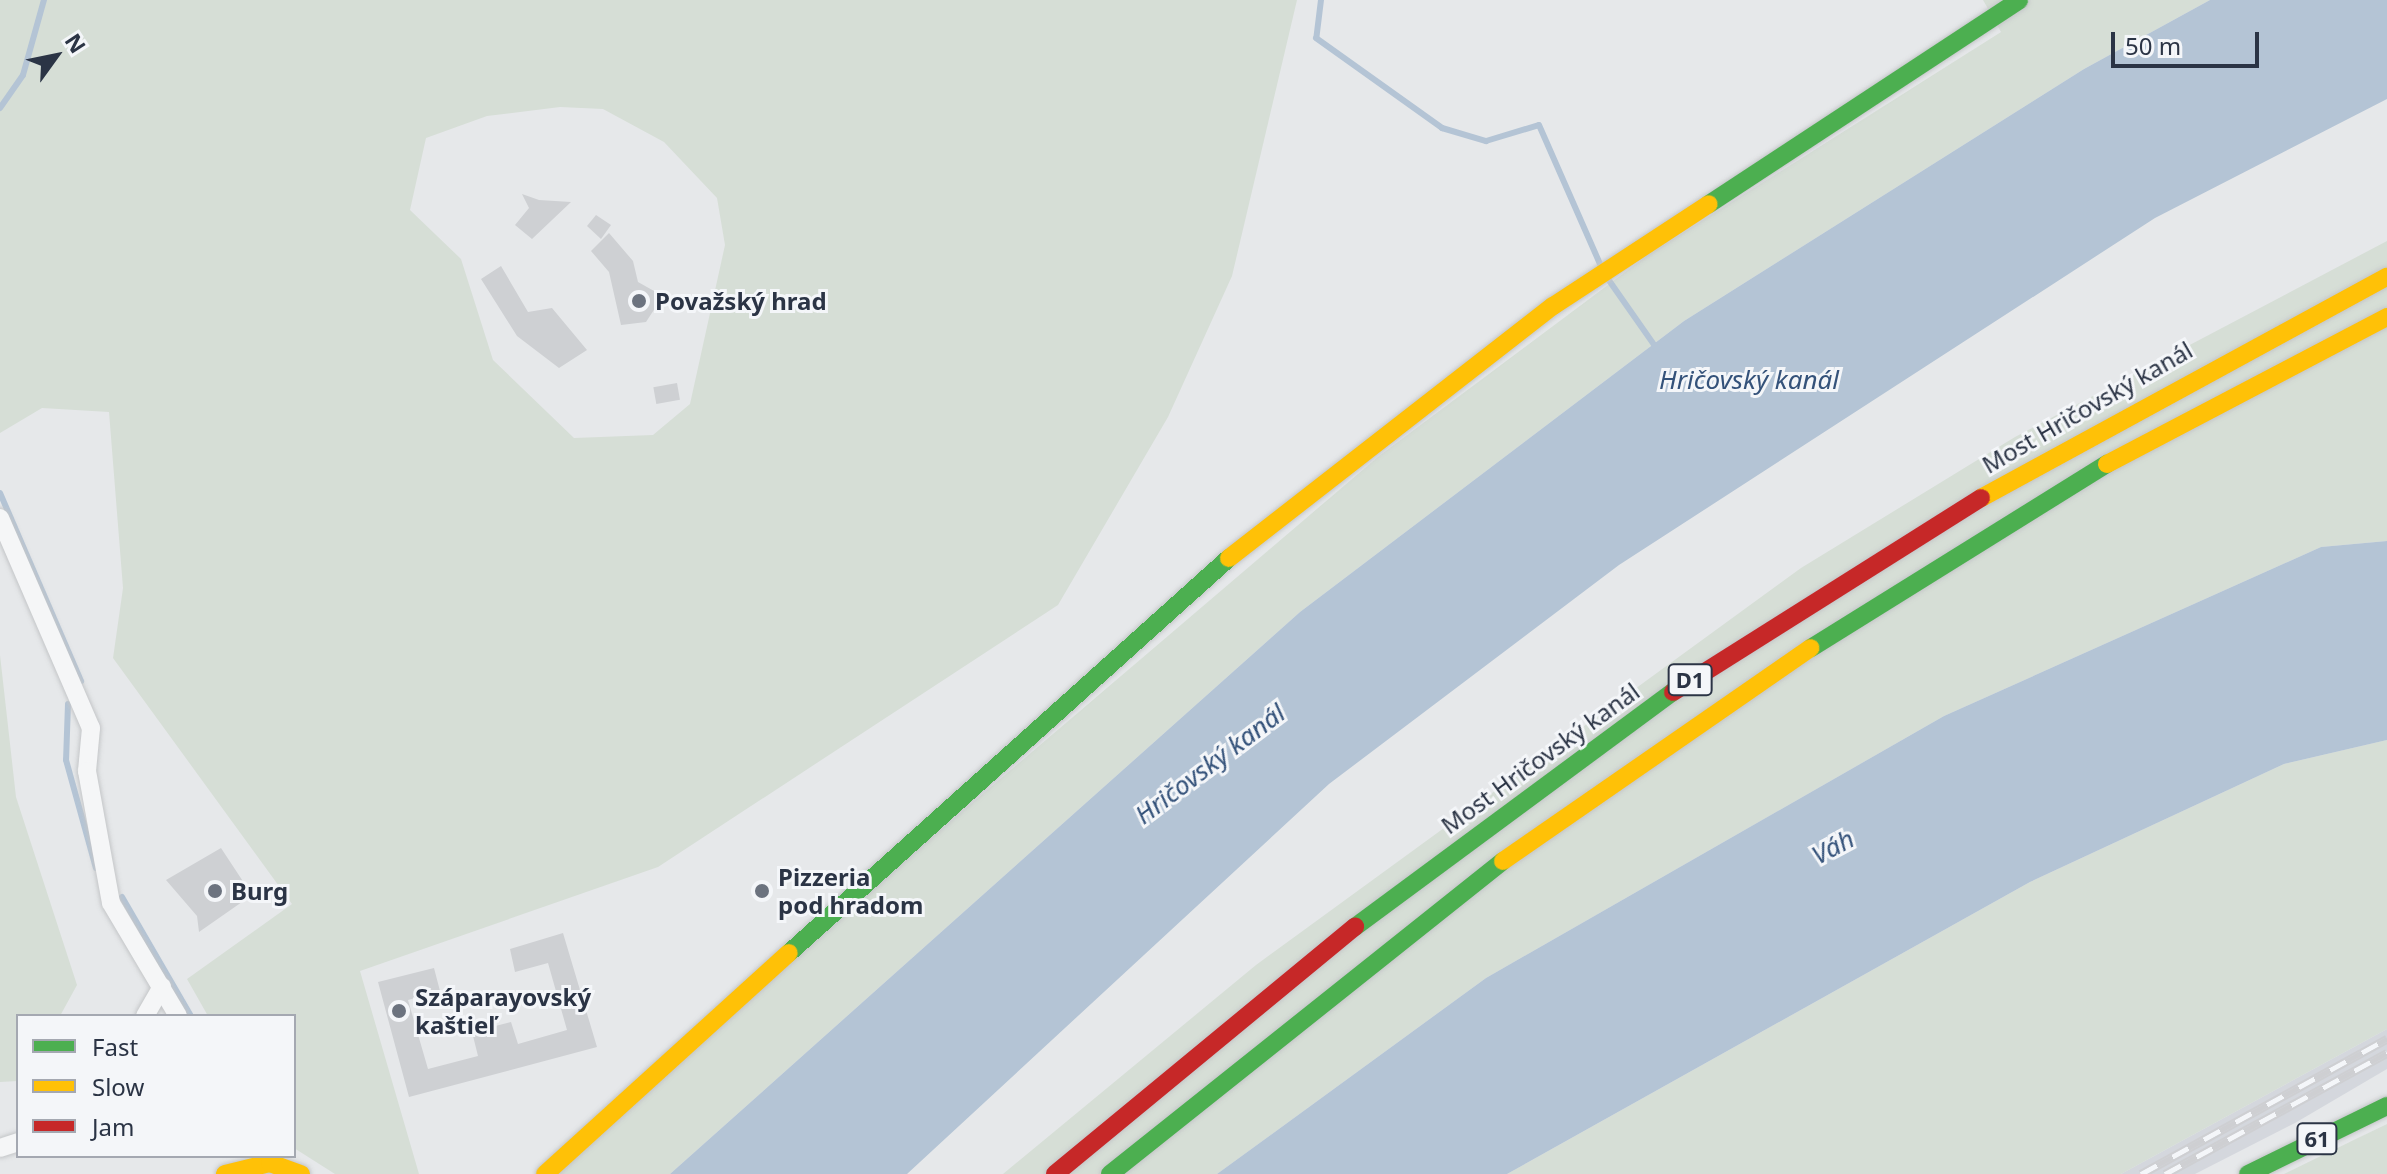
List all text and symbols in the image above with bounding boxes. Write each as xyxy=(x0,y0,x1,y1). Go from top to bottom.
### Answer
north arrow xyxy=(16,16,96,96)
scale bar xyxy=(2115,16,2263,66)
text: N xyxy=(59,27,94,59)
text: 50 m xyxy=(2125,29,2181,62)
place label: Považský hrad xyxy=(655,287,827,315)
marker: Považský hrad xyxy=(630,292,648,310)
street label: Most Hričovský kanál xyxy=(1977,335,2197,479)
water label: Hričovský kanál xyxy=(1659,364,1839,396)
road number: D1 xyxy=(1666,662,1714,698)
street label: Most Hričovský kanál xyxy=(1435,676,1645,840)
water label: Hričovský kanál xyxy=(1129,697,1291,831)
water label: Váh xyxy=(1806,823,1860,871)
place label: Pizzeria pod hradom xyxy=(778,863,923,919)
place label: Burg xyxy=(231,877,288,905)
marker: Burg xyxy=(206,882,224,900)
marker: Pizzeria pod hradom xyxy=(753,882,771,900)
place label: Száparayovský kaštieľ xyxy=(415,983,591,1039)
marker: Száparayovský kaštieľ xyxy=(390,1002,408,1020)
legend xyxy=(16,1014,296,1158)
text: Fast xyxy=(92,1030,138,1063)
text: Slow xyxy=(92,1070,144,1103)
text: Jam xyxy=(92,1110,134,1143)
road number: 61 xyxy=(2295,1121,2339,1157)

